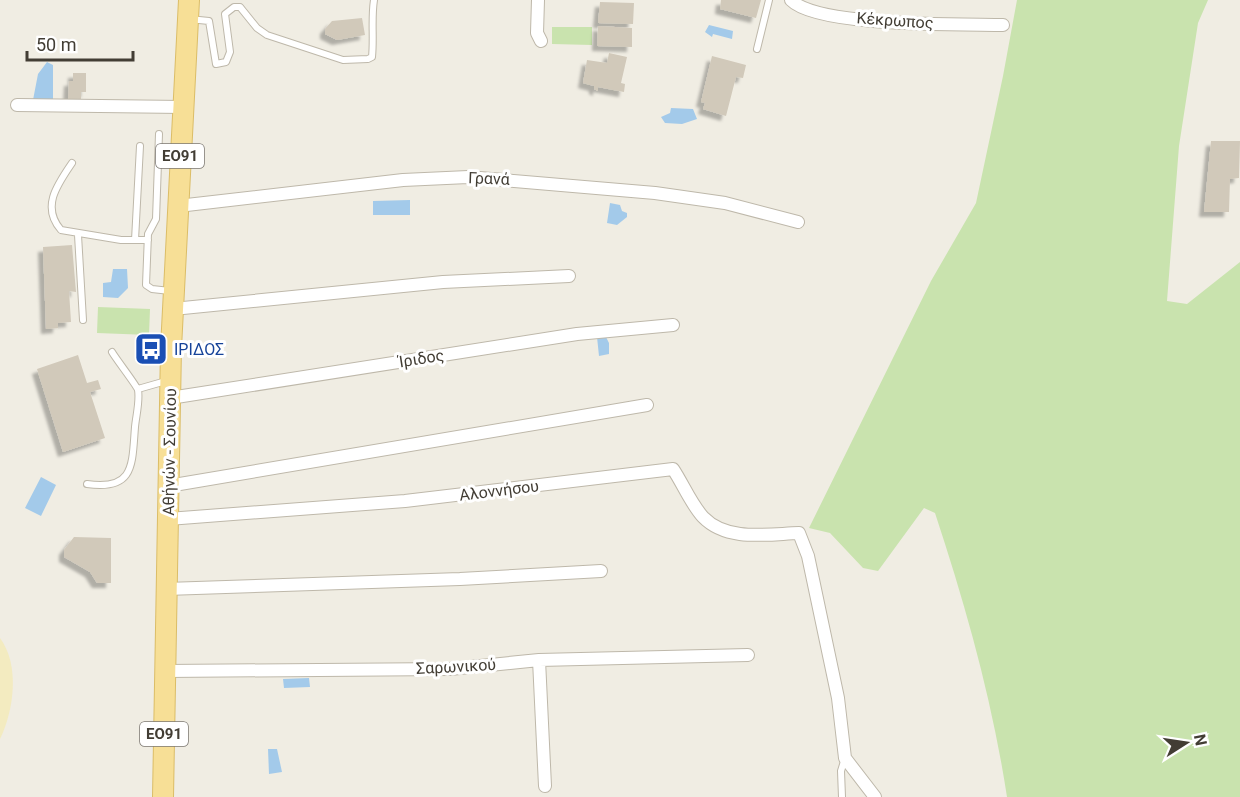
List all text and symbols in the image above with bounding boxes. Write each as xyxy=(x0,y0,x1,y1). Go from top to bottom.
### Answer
street label: Κέκρωπος xyxy=(856,8,934,33)
scale bar xyxy=(27,24,134,62)
text: 50 m xyxy=(36,34,76,55)
road number: ΕΟ91 xyxy=(156,144,204,168)
street label: Γρανά xyxy=(468,168,510,189)
bus stop icon: ΙΡΙΔΟΣ xyxy=(133,331,169,367)
place label: ΙΡΙΔΟΣ xyxy=(174,340,224,359)
street label: Ίριδος xyxy=(396,345,445,372)
street label: Αθήνών - Σουνίου xyxy=(159,388,180,516)
street label: Αλοννήσου xyxy=(458,476,540,505)
street label: Σαρωνικού xyxy=(416,655,496,678)
north arrow xyxy=(1156,713,1216,773)
road number: ΕΟ91 xyxy=(140,722,188,746)
text: N xyxy=(1190,732,1211,747)

